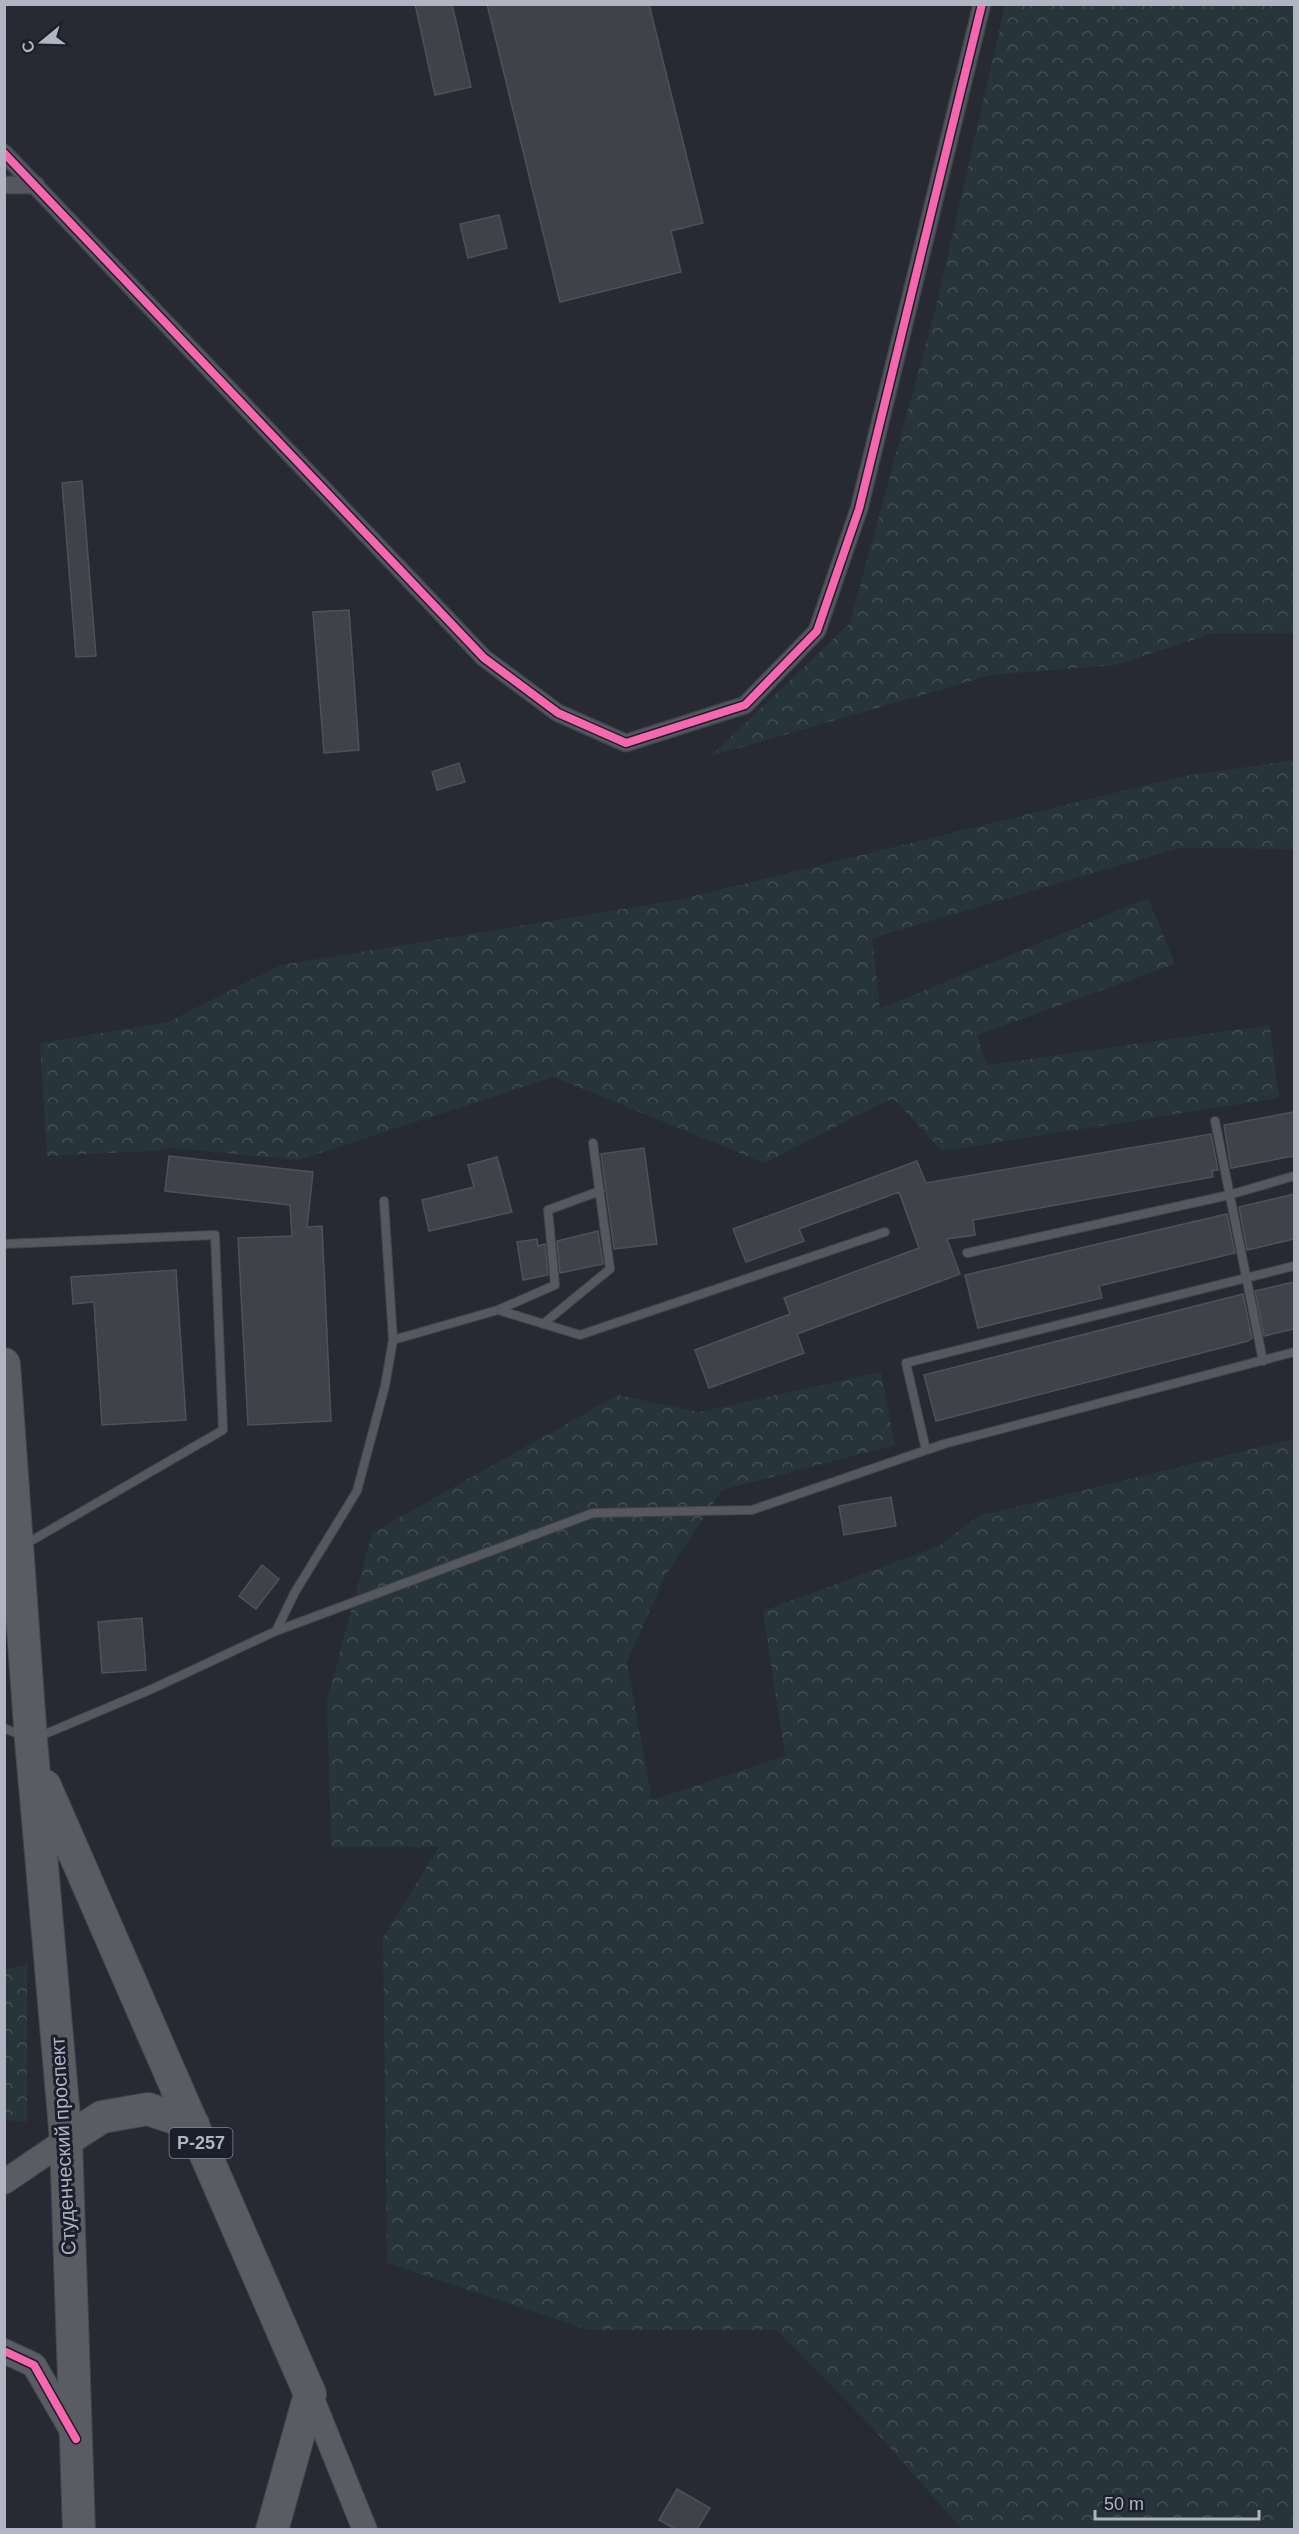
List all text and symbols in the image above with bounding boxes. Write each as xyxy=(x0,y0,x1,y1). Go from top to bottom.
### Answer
north arrow xyxy=(12,12,72,72)
text: С xyxy=(18,38,38,55)
street label: Студенческий проспект xyxy=(46,2036,80,2256)
road number: Р-257 xyxy=(170,2128,232,2158)
scale bar xyxy=(1095,2483,1258,2521)
text: 50 m xyxy=(1104,2494,1144,2514)

